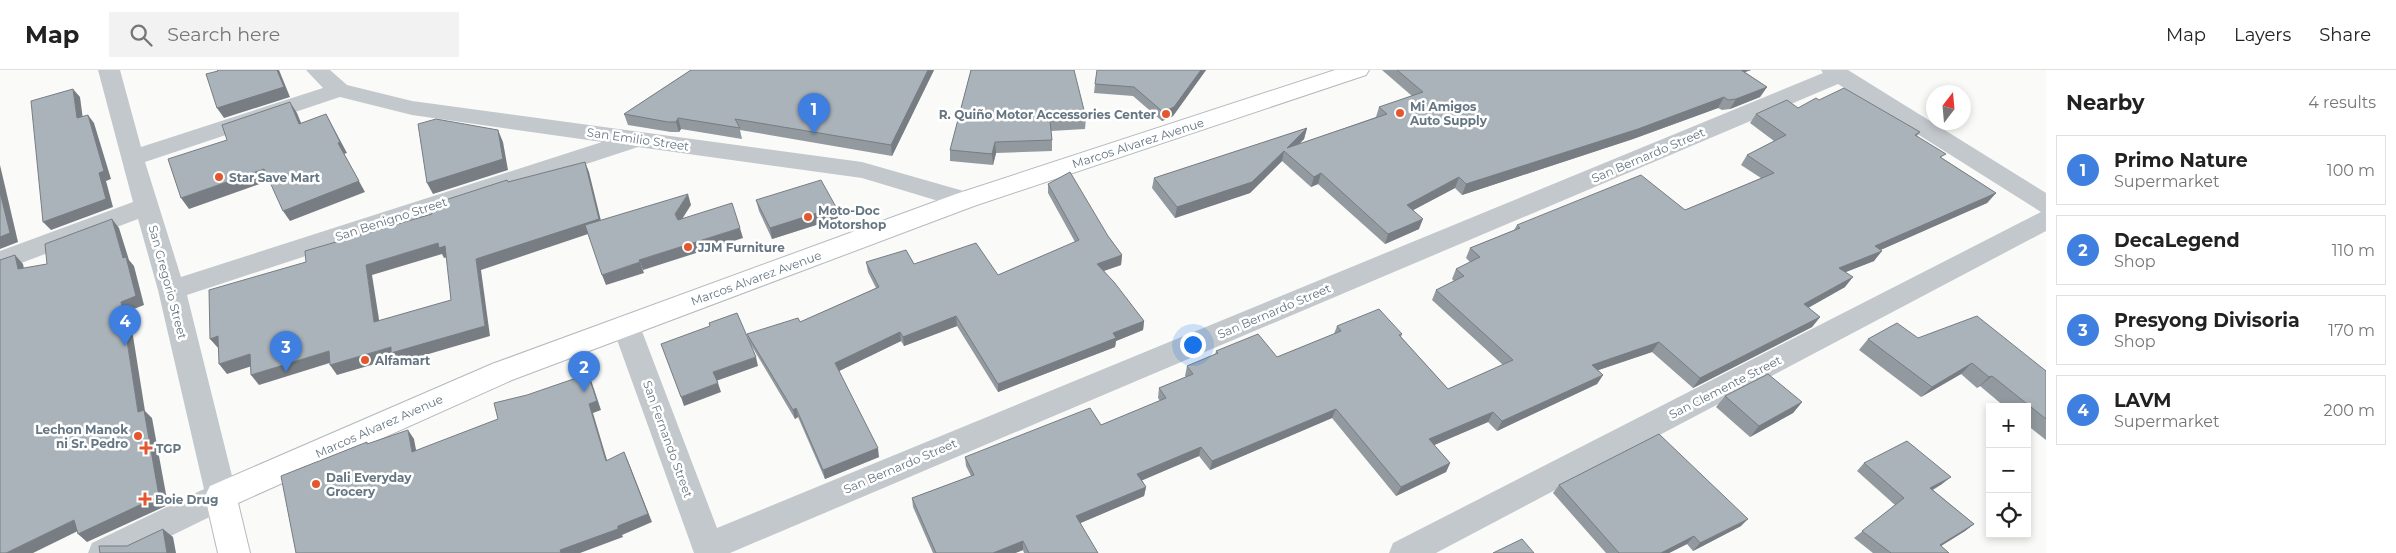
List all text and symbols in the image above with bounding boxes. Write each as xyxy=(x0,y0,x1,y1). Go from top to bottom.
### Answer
search box xyxy=(109,12,459,57)
text: Map xyxy=(25,20,79,49)
icon: search xyxy=(127,21,155,49)
text: Search here xyxy=(167,23,280,46)
text: Map xyxy=(2166,24,2206,46)
text: Layers xyxy=(2234,24,2291,46)
text: Share xyxy=(2319,24,2371,46)
north arrow xyxy=(1926,85,1971,130)
text: Nearby xyxy=(2066,90,2145,115)
pin: 1 xyxy=(798,93,830,134)
text: 4 results xyxy=(2308,93,2376,112)
place label: Mi Amigos Auto Supply xyxy=(1409,99,1488,128)
place label: R. Quiño Motor Accessories Center xyxy=(939,107,1156,122)
marker: Mi Amigos Auto Supply xyxy=(1394,107,1406,119)
marker: R. Quiño Motor Accessories Center xyxy=(1160,108,1172,120)
street label: Marcos Alvarez Avenue xyxy=(1070,115,1206,171)
street label: San Emilio Street xyxy=(586,124,690,154)
street label: San Bernardo Street xyxy=(1589,124,1707,186)
text: Primo Nature xyxy=(2114,149,2248,172)
text: 1 xyxy=(2080,161,2086,180)
text: 100 m xyxy=(2327,161,2375,180)
place label: Star Save Mart xyxy=(229,170,321,185)
marker: Star Save Mart xyxy=(213,171,225,183)
text: Supermarket xyxy=(2114,172,2220,191)
street label: San Benigno Street xyxy=(333,194,449,244)
place label: Moto-Doc Motorshop xyxy=(818,203,886,232)
marker: Moto-Doc Motorshop xyxy=(802,211,814,223)
street label: San Gregorio Street xyxy=(146,223,190,341)
text: DecaLegend xyxy=(2114,229,2240,252)
place label: JJM Furniture xyxy=(697,240,785,255)
marker: JJM Furniture xyxy=(682,241,694,253)
text: 2 xyxy=(2078,241,2088,260)
text: 110 m xyxy=(2332,241,2375,260)
street label: Marcos Alvarez Avenue xyxy=(689,247,823,309)
text: Shop xyxy=(2114,252,2156,271)
street label: San Bernardo Street xyxy=(1215,280,1333,342)
pin: 4 xyxy=(109,305,141,346)
text: Presyong Divisoria xyxy=(2114,309,2300,332)
text: 3 xyxy=(2078,321,2088,340)
text: 170 m xyxy=(2328,321,2375,340)
pin: 3 xyxy=(270,331,302,372)
your location xyxy=(1180,332,1206,358)
text: Shop xyxy=(2114,332,2156,351)
pin: 2 xyxy=(568,351,600,392)
street label: San Clemente Street xyxy=(1666,352,1784,422)
place label: Alfamart xyxy=(374,353,431,368)
marker: Alfamart xyxy=(359,354,371,366)
street label: San Fernando Street xyxy=(640,378,696,500)
text: LAVM xyxy=(2114,389,2171,412)
street label: Marcos Alvarez Avenue xyxy=(313,391,445,461)
text: 4 xyxy=(2077,401,2089,420)
text: 200 m xyxy=(2324,401,2375,420)
map controls xyxy=(1986,403,2031,538)
button: + xyxy=(1986,403,2031,448)
text: Supermarket xyxy=(2114,412,2220,431)
place label: Lechon Manok ni Sr. Pedro xyxy=(35,422,128,451)
marker: Lechon Manok ni Sr. Pedro xyxy=(132,430,144,442)
street label: San Bernardo Street xyxy=(841,435,959,497)
place label: TGP xyxy=(156,441,182,456)
marker: TGP xyxy=(140,442,152,454)
button: − xyxy=(1986,448,2031,493)
place label: Dali Everyday Grocery xyxy=(326,470,412,499)
marker: Dali Everyday Grocery xyxy=(310,478,322,490)
place label: Boie Drug xyxy=(155,492,218,507)
marker: Boie Drug xyxy=(139,493,151,505)
button: locate xyxy=(1986,493,2031,538)

